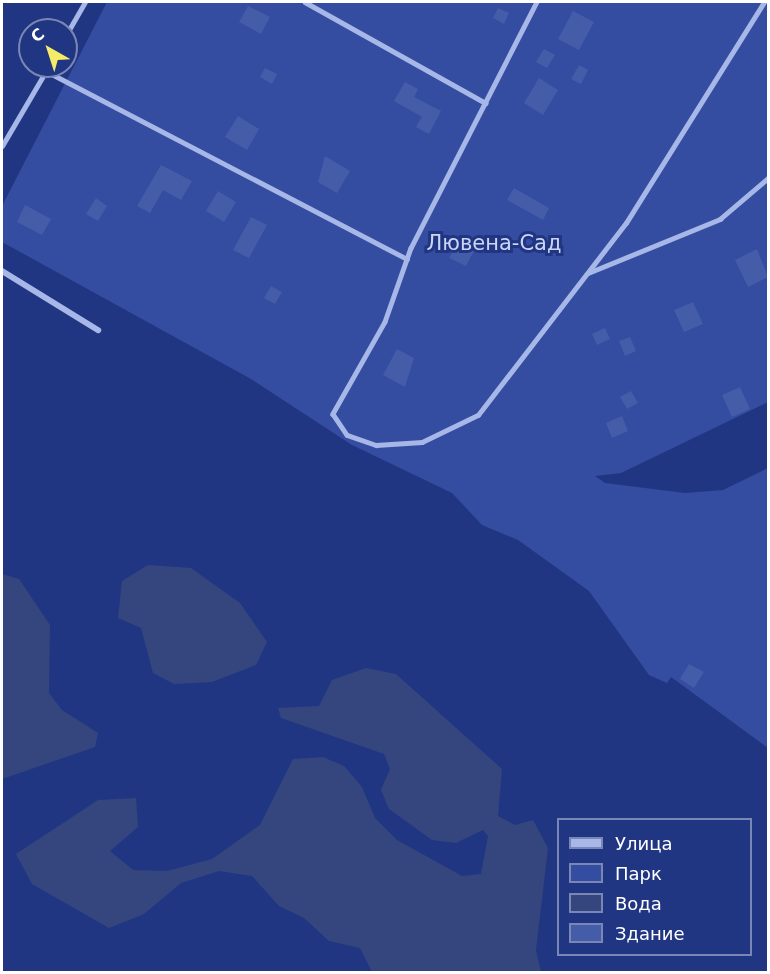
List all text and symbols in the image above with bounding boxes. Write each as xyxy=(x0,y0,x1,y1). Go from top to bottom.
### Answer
north arrow xyxy=(18,18,78,78)
text: С xyxy=(27,24,48,46)
park label: Лювена-Сад xyxy=(427,230,561,256)
legend xyxy=(557,818,752,956)
text: Улица xyxy=(615,833,672,854)
text: Парк xyxy=(615,863,662,884)
text: Вода xyxy=(615,893,662,914)
text: Здание xyxy=(615,923,685,944)

